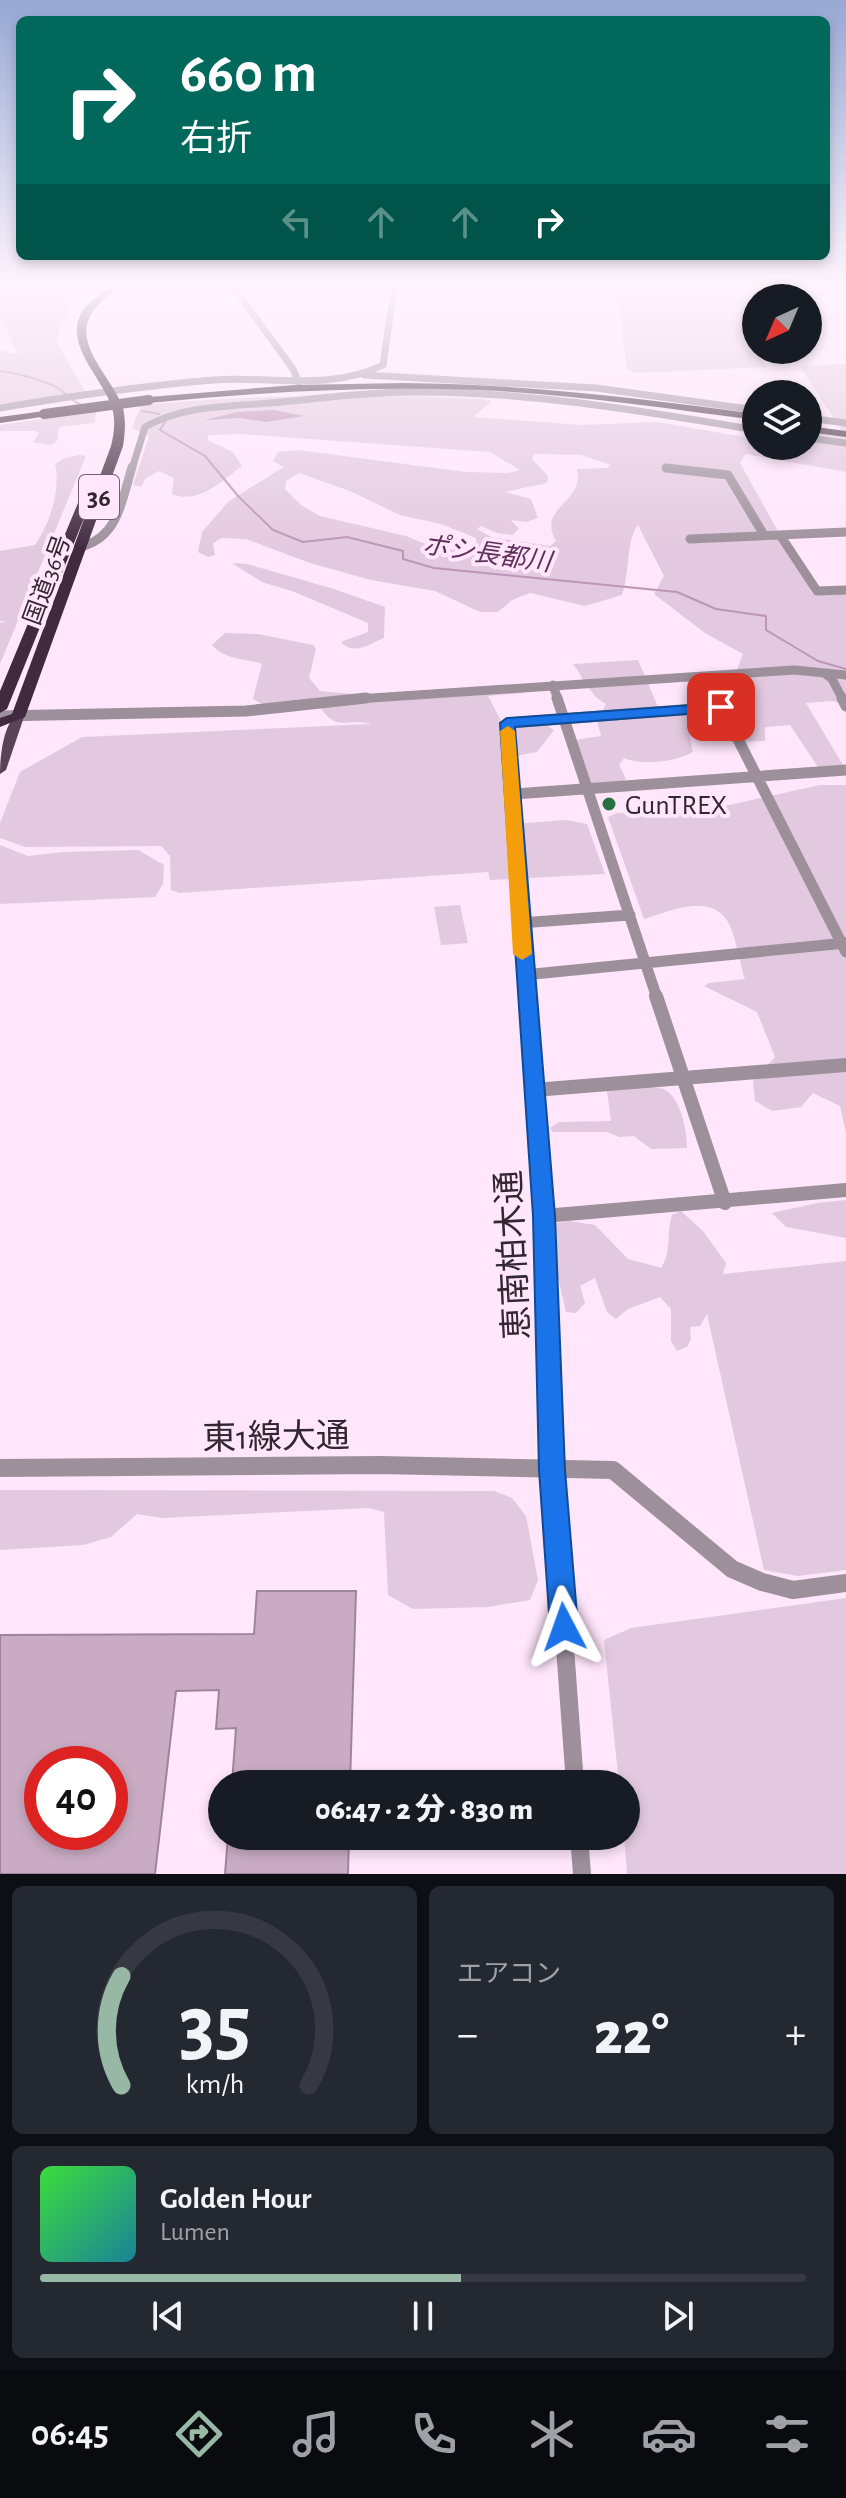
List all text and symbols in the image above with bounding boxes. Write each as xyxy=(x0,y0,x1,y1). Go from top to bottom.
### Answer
text: 660 m xyxy=(180,46,317,102)
icon: right xyxy=(48,48,152,152)
text: 右折 xyxy=(180,121,252,157)
icon: left xyxy=(275,200,319,244)
icon: ahead xyxy=(359,200,403,244)
icon: ahead xyxy=(443,200,487,244)
icon: right xyxy=(527,200,571,244)
north arrow xyxy=(742,284,822,364)
map controls xyxy=(742,284,822,460)
button: layers xyxy=(742,380,822,460)
road number: 36 xyxy=(79,475,119,519)
water label: ポシ長都川 xyxy=(421,530,556,576)
street label: 国道36号 xyxy=(19,532,75,628)
pin xyxy=(687,673,755,741)
icon: arrive xyxy=(699,685,743,729)
place label: GunTREX xyxy=(625,792,727,820)
marker: GunTREX xyxy=(600,795,618,813)
street label: 恵南柏木通 xyxy=(491,1169,535,1341)
street label: 東1線大通 xyxy=(202,1418,350,1456)
position arrow xyxy=(522,1585,606,1669)
speed limit sign: 40 xyxy=(24,1746,128,1850)
text: 06:47 · 2 分 · 830 m xyxy=(315,1795,533,1825)
text: エアコン xyxy=(457,1961,561,1987)
text: 35 xyxy=(179,1985,250,2069)
text: 22° xyxy=(594,2005,669,2065)
text: − xyxy=(457,2013,478,2057)
text: + xyxy=(785,2013,806,2057)
text: km/h xyxy=(185,2070,244,2099)
text: Golden Hour xyxy=(160,2184,312,2214)
text: Lumen xyxy=(160,2219,230,2245)
icon: previous xyxy=(146,2294,190,2338)
icon: pause xyxy=(401,2294,445,2338)
icon: next xyxy=(656,2294,700,2338)
icon: directions xyxy=(171,2406,227,2462)
icon: music xyxy=(288,2406,344,2462)
icon: phone xyxy=(406,2406,462,2462)
icon: climate xyxy=(524,2406,580,2462)
icon: car xyxy=(641,2406,697,2462)
icon: filters xyxy=(759,2406,815,2462)
text: 06:45 xyxy=(31,2416,109,2452)

